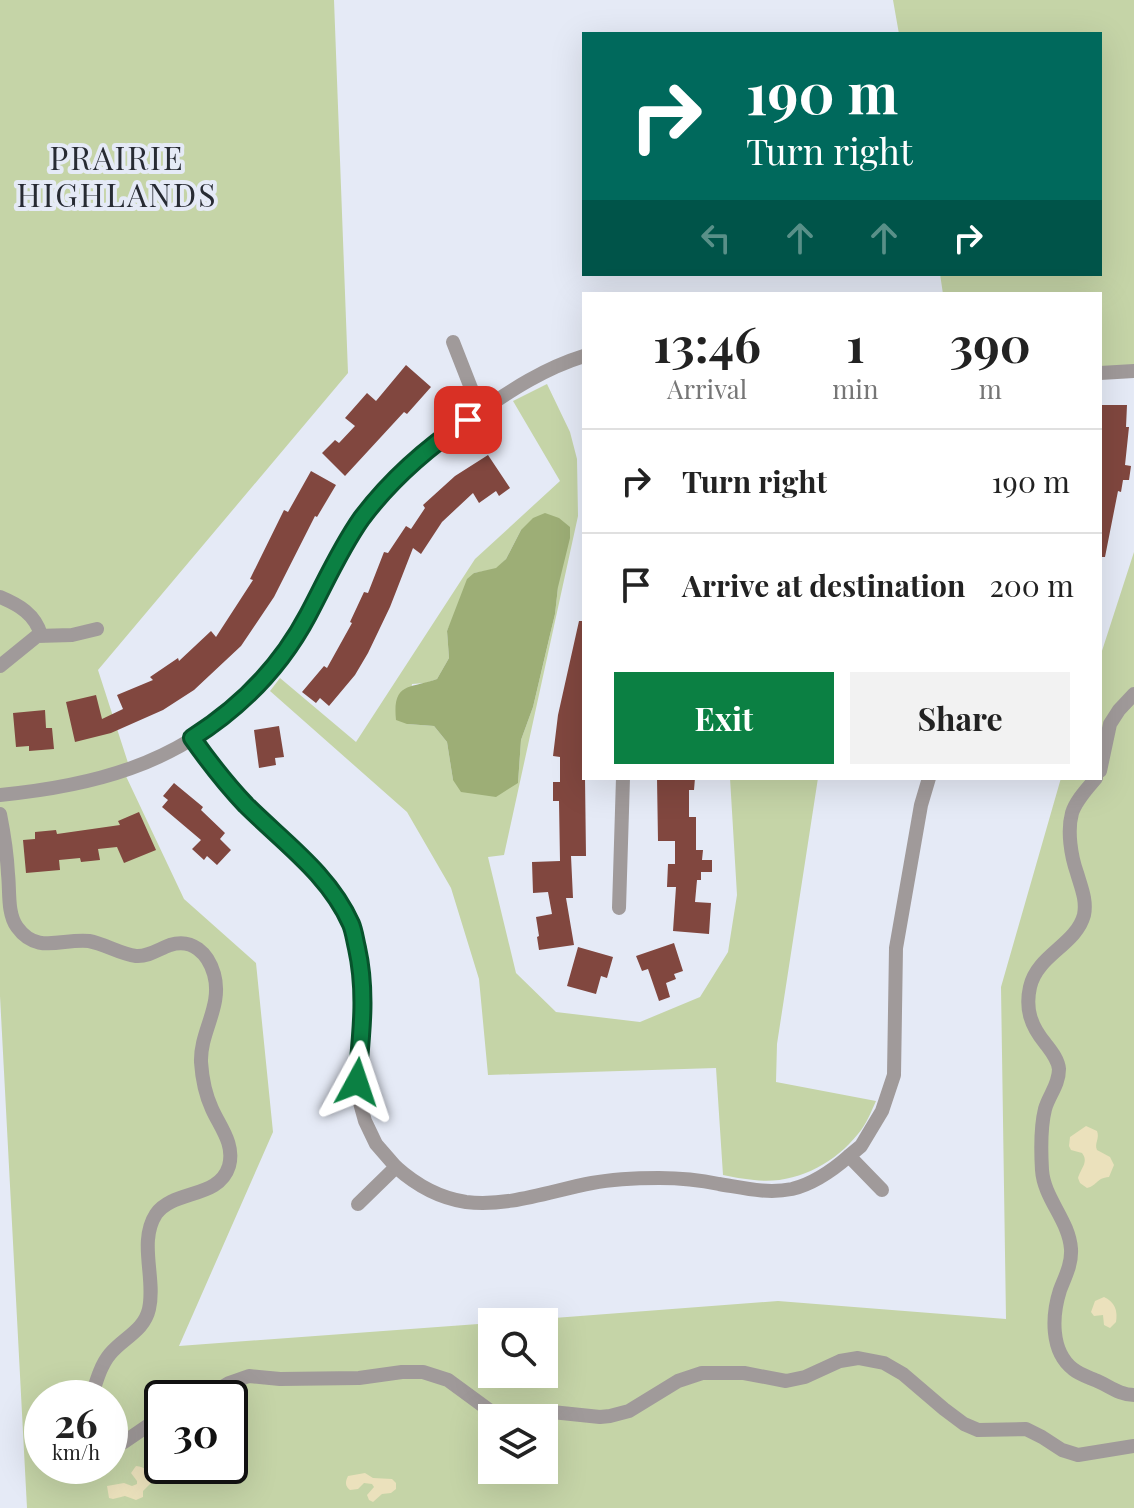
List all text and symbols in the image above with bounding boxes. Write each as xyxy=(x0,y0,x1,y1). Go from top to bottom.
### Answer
text: 190 m xyxy=(746,54,898,129)
icon: right xyxy=(614,64,718,168)
text: Turn right xyxy=(746,126,913,174)
district label: PRAIRIE HIGHLANDS xyxy=(17,135,217,215)
icon: left xyxy=(694,216,738,260)
icon: ahead xyxy=(778,216,822,260)
icon: ahead xyxy=(862,216,906,260)
icon: right xyxy=(946,216,990,260)
text: 13:46 xyxy=(653,311,761,375)
text: 1 xyxy=(846,311,865,375)
text: 390 xyxy=(950,311,1031,375)
text: Arrival xyxy=(667,371,747,406)
text: min xyxy=(832,371,878,406)
text: m xyxy=(979,371,1002,406)
pin xyxy=(434,386,502,454)
icon: arrive xyxy=(446,398,490,442)
icon: right xyxy=(614,459,658,503)
text: Turn right xyxy=(682,461,827,501)
text: 190 m xyxy=(992,461,1070,501)
icon: arrive xyxy=(614,563,658,607)
text: Arrive at destination xyxy=(682,565,965,605)
text: 200 m xyxy=(989,565,1074,605)
button: Exit xyxy=(614,672,834,764)
button: Share xyxy=(850,672,1070,764)
position arrow xyxy=(315,1040,399,1124)
map controls xyxy=(478,1308,558,1484)
button: search xyxy=(478,1308,558,1388)
speed limit sign: 30 xyxy=(144,1380,248,1484)
text: 26 xyxy=(54,1395,98,1448)
button: layers xyxy=(478,1404,558,1484)
text: km/h xyxy=(52,1438,100,1465)

